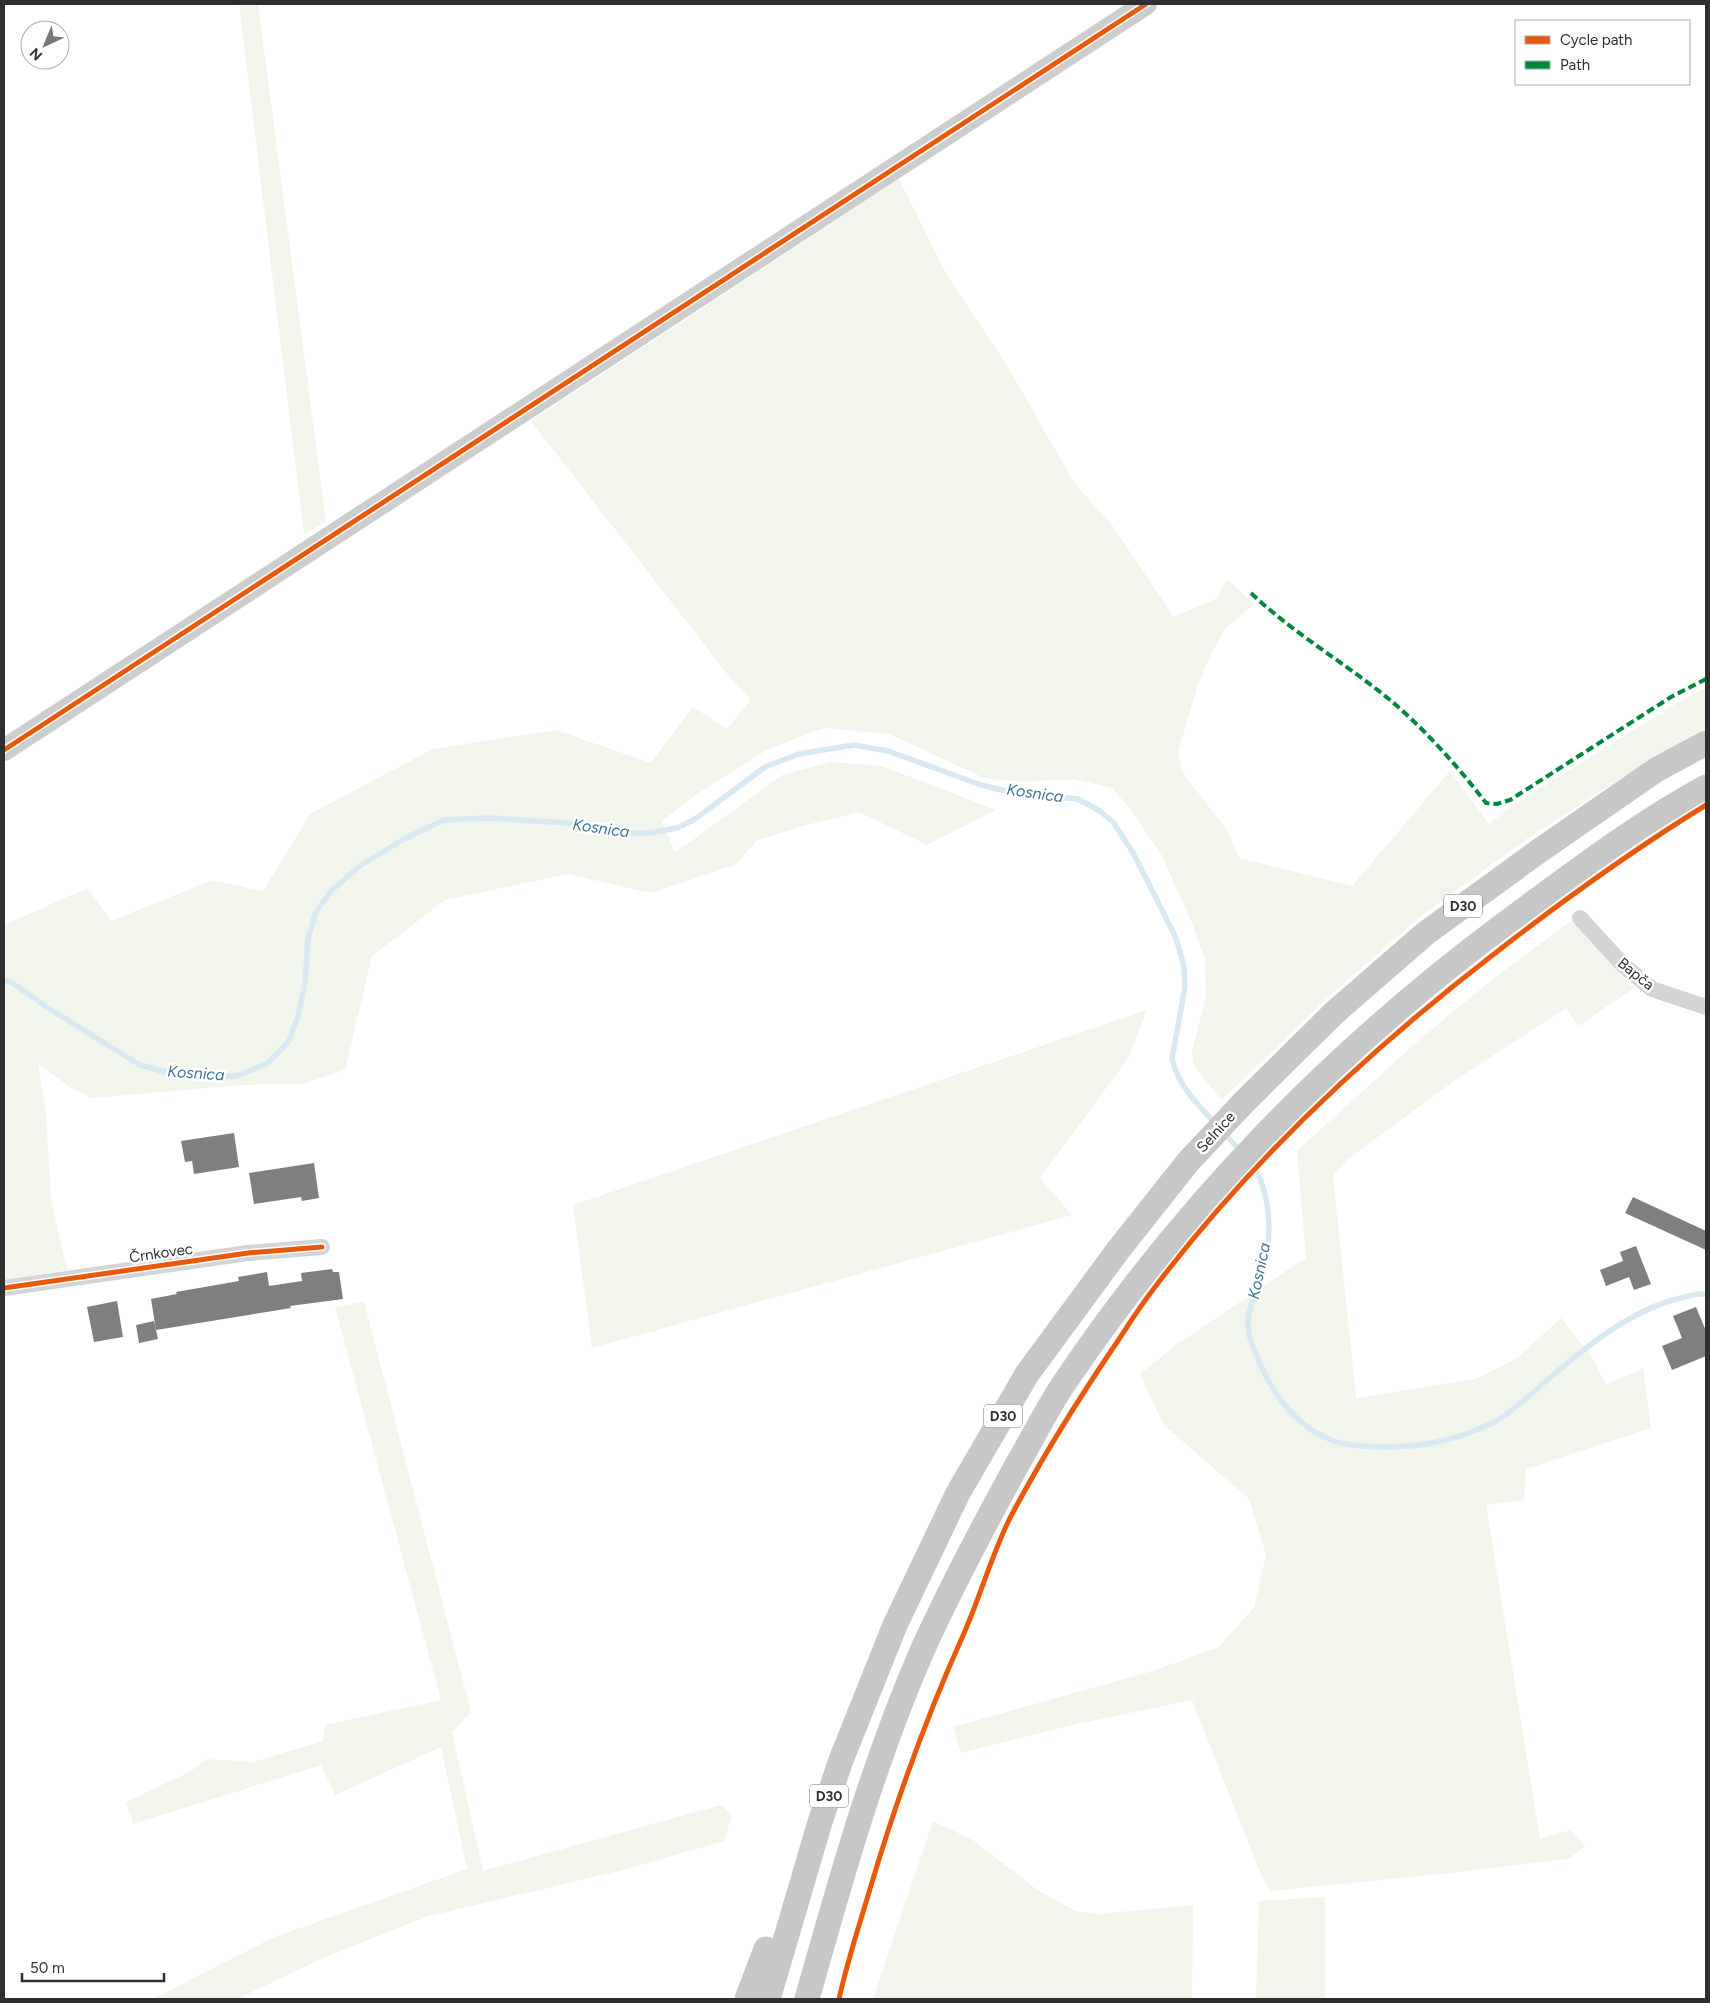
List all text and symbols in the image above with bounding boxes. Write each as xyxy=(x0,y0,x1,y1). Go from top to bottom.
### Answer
north arrow xyxy=(20,20,70,70)
legend xyxy=(1515,20,1690,85)
text: Cycle path xyxy=(1560,31,1632,49)
text: N xyxy=(27,44,46,64)
text: Path xyxy=(1560,56,1590,74)
water label: Kosnica xyxy=(1005,780,1065,806)
water label: Kosnica xyxy=(571,815,631,841)
road number: D30 xyxy=(1444,894,1482,918)
street label: Bapča xyxy=(1614,954,1658,994)
water label: Kosnica xyxy=(167,1062,225,1084)
street label: Selnice xyxy=(1193,1108,1239,1156)
street label: Črnkovec xyxy=(128,1240,194,1266)
water label: Kosnica xyxy=(1244,1241,1274,1301)
road number: D30 xyxy=(984,1404,1022,1428)
road number: D30 xyxy=(810,1784,848,1808)
scale bar xyxy=(22,1950,165,1982)
text: 50 m xyxy=(30,1959,65,1977)

